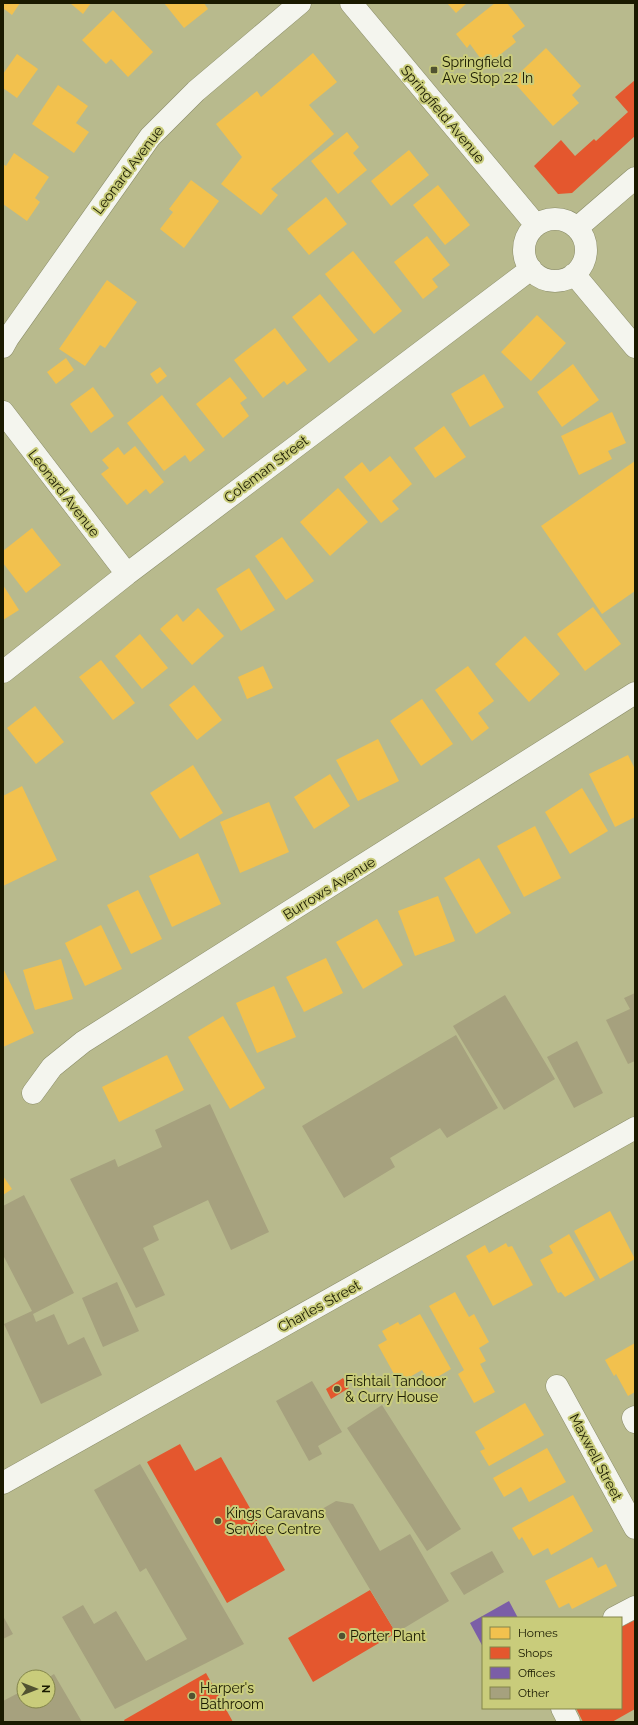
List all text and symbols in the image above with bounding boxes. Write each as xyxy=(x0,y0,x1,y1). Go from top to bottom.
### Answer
place label: Springfield Ave Stop 22 In xyxy=(442,54,533,86)
street label: Springfield Avenue xyxy=(398,62,488,166)
marker: Springfield Ave Stop 22 In xyxy=(429,65,439,75)
street label: Leonard Avenue xyxy=(90,123,166,217)
street label: Coleman Street xyxy=(221,432,311,506)
street label: Leonard Avenue xyxy=(25,446,103,540)
street label: Burrows Avenue xyxy=(280,853,378,923)
street label: Charles Street xyxy=(275,1277,363,1335)
place label: Fishtail Tandoor & Curry House xyxy=(345,1373,446,1405)
marker: Fishtail Tandoor & Curry House xyxy=(332,1384,342,1394)
street label: Maxwell Street xyxy=(566,1411,626,1503)
place label: Kings Caravans Service Centre xyxy=(226,1505,325,1537)
marker: Kings Caravans Service Centre xyxy=(213,1516,223,1526)
legend xyxy=(482,1617,622,1709)
text: Homes xyxy=(518,1626,558,1640)
place label: Porter Plant xyxy=(350,1628,426,1644)
marker: Porter Plant xyxy=(337,1631,347,1641)
text: Shops xyxy=(518,1646,553,1660)
text: Offices xyxy=(518,1666,555,1680)
north arrow xyxy=(16,1669,56,1709)
place label: Harper's Bathroom xyxy=(200,1680,264,1712)
text: N xyxy=(39,1685,52,1693)
text: Other xyxy=(518,1686,550,1700)
marker: Harper's Bathroom xyxy=(187,1691,197,1701)

